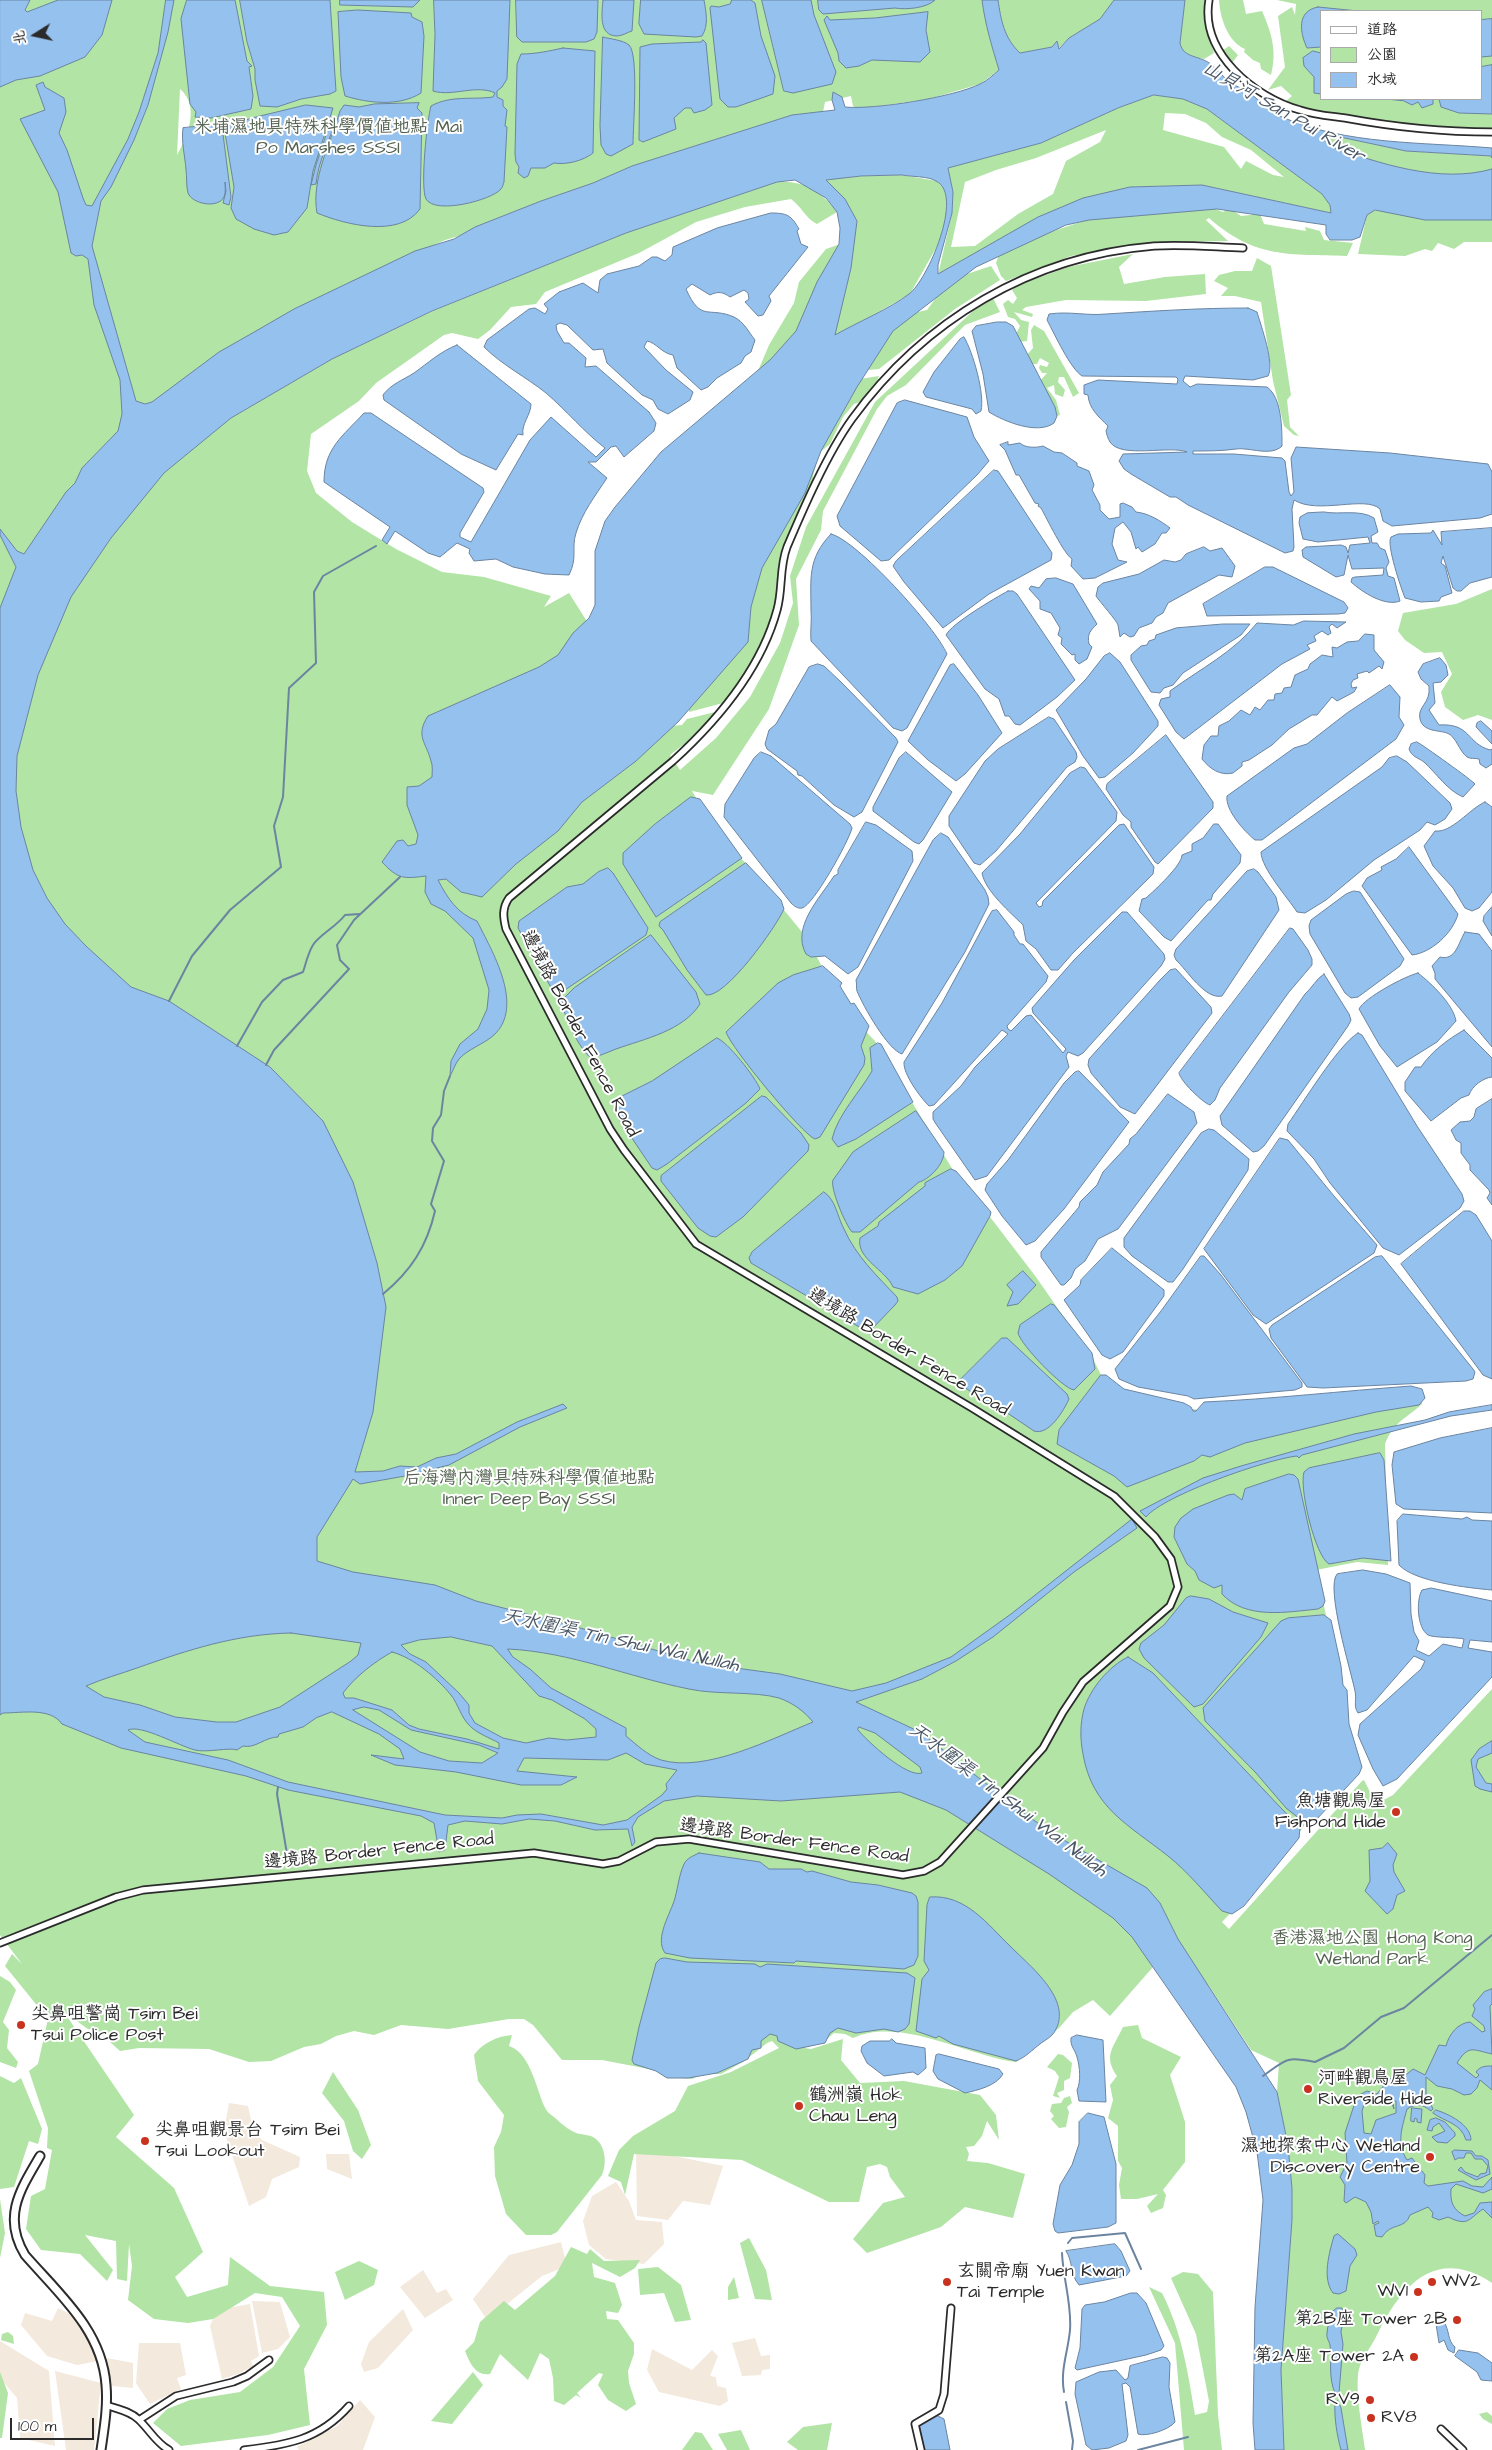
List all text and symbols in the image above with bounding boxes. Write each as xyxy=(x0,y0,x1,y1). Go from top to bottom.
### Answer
north arrow xyxy=(10,10,60,60)
legend xyxy=(1320,10,1482,100)
text: 道路 xyxy=(1367,19,1397,40)
text: 北 xyxy=(9,29,31,46)
text: 公園 xyxy=(1367,44,1397,65)
water label: 山貝河 San Pui River xyxy=(1198,57,1368,169)
text: 水域 xyxy=(1367,69,1397,90)
park label: 米埔濕地具特殊科學價值地點 Mai Po Marshes SSSI xyxy=(194,117,462,160)
street label: 邊境路 Border Fence Road xyxy=(515,927,643,1141)
street label: 邊境路 Border Fence Road xyxy=(803,1284,1013,1422)
park label: 后海灣內灣具特殊科學價值地點 Inner Deep Bay SSSI xyxy=(403,1468,655,1510)
water label: 天水圍渠 Tin Shui Wai Nullah xyxy=(499,1606,741,1678)
water label: 天水圍渠 Tin Shui Wai Nullah xyxy=(904,1719,1110,1883)
place label: 魚塘觀鳥屋 Fishpond Hide xyxy=(1275,1791,1386,1834)
marker: 魚塘觀鳥屋 Fishpond Hide xyxy=(1390,1806,1402,1818)
street label: 邊境路 Border Fence Road xyxy=(678,1815,910,1869)
street label: 邊境路 Border Fence Road xyxy=(263,1829,495,1875)
park label: 香港濕地公園 Hong Kong Wetland Park xyxy=(1271,1928,1473,1970)
place label: 尖鼻咀警崗 Tsim Bei Tsui Police Post xyxy=(31,2004,198,2046)
marker: 尖鼻咀警崗 Tsim Bei Tsui Police Post xyxy=(15,2019,27,2031)
place label: 河畔觀鳥屋 Riverside Hide xyxy=(1318,2068,1433,2110)
marker: 河畔觀鳥屋 Riverside Hide xyxy=(1302,2083,1314,2095)
place label: 鶴洲嶺 Hok Chau Leng xyxy=(809,2085,902,2128)
marker: 鶴洲嶺 Hok Chau Leng xyxy=(793,2100,805,2112)
place label: 尖鼻咀觀景台 Tsim Bei Tsui Lookout xyxy=(155,2120,340,2162)
marker: 尖鼻咀觀景台 Tsim Bei Tsui Lookout xyxy=(139,2135,151,2147)
place label: 濕地探索中心 Wetland Discovery Centre xyxy=(1241,2136,1420,2178)
marker: 濕地探索中心 Wetland Discovery Centre xyxy=(1424,2151,1436,2163)
place label: 玄關帝廟 Yuen Kwan Tai Temple xyxy=(957,2261,1125,2304)
place label: WV2 xyxy=(1442,2271,1481,2293)
marker: 玄關帝廟 Yuen Kwan Tai Temple xyxy=(941,2276,953,2288)
marker: WV2 xyxy=(1426,2276,1438,2288)
place label: WV1 xyxy=(1377,2281,1408,2303)
marker: WV1 xyxy=(1412,2286,1424,2298)
place label: 第2B座 Tower 2B xyxy=(1295,2309,1447,2331)
marker: 第2B座 Tower 2B xyxy=(1451,2314,1463,2326)
place label: 第2A座 Tower 2A xyxy=(1254,2346,1404,2368)
marker: 第2A座 Tower 2A xyxy=(1408,2351,1420,2363)
place label: RV9 xyxy=(1326,2389,1360,2411)
marker: RV9 xyxy=(1364,2394,1376,2406)
place label: RV8 xyxy=(1381,2407,1417,2429)
scale bar xyxy=(12,2408,96,2440)
marker: RV8 xyxy=(1365,2412,1377,2424)
text: 100 m xyxy=(18,2416,57,2437)

